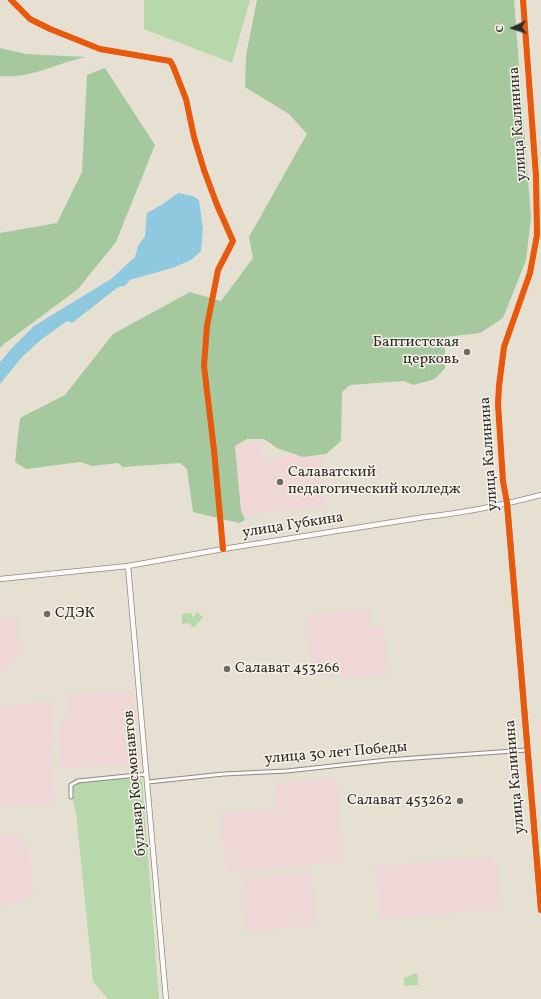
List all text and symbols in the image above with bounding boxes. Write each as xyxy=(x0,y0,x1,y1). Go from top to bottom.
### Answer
north arrow xyxy=(493,8,533,48)
text: С xyxy=(493,25,508,33)
street label: улица Калинина xyxy=(506,66,532,182)
place label: Баптистская церковь xyxy=(373,334,459,369)
marker: Баптистская церковь xyxy=(462,347,472,357)
street label: улица Калинина xyxy=(477,396,503,512)
place label: Салаватский педагогический колледж xyxy=(288,464,461,499)
marker: Салаватский педагогический колледж xyxy=(275,477,285,487)
street label: улица Губкина xyxy=(241,509,345,543)
place label: СДЭК xyxy=(55,605,95,623)
marker: СДЭК xyxy=(42,609,52,619)
place label: Салават 453266 xyxy=(235,660,339,678)
marker: Салават 453266 xyxy=(222,664,232,674)
street label: бульвар Космонавтов xyxy=(121,709,151,857)
street label: улица Калинина xyxy=(502,719,530,835)
street label: улица 30 лет Победы xyxy=(264,739,408,769)
place label: Салават 453262 xyxy=(347,792,452,810)
marker: Салават 453262 xyxy=(455,796,465,806)

